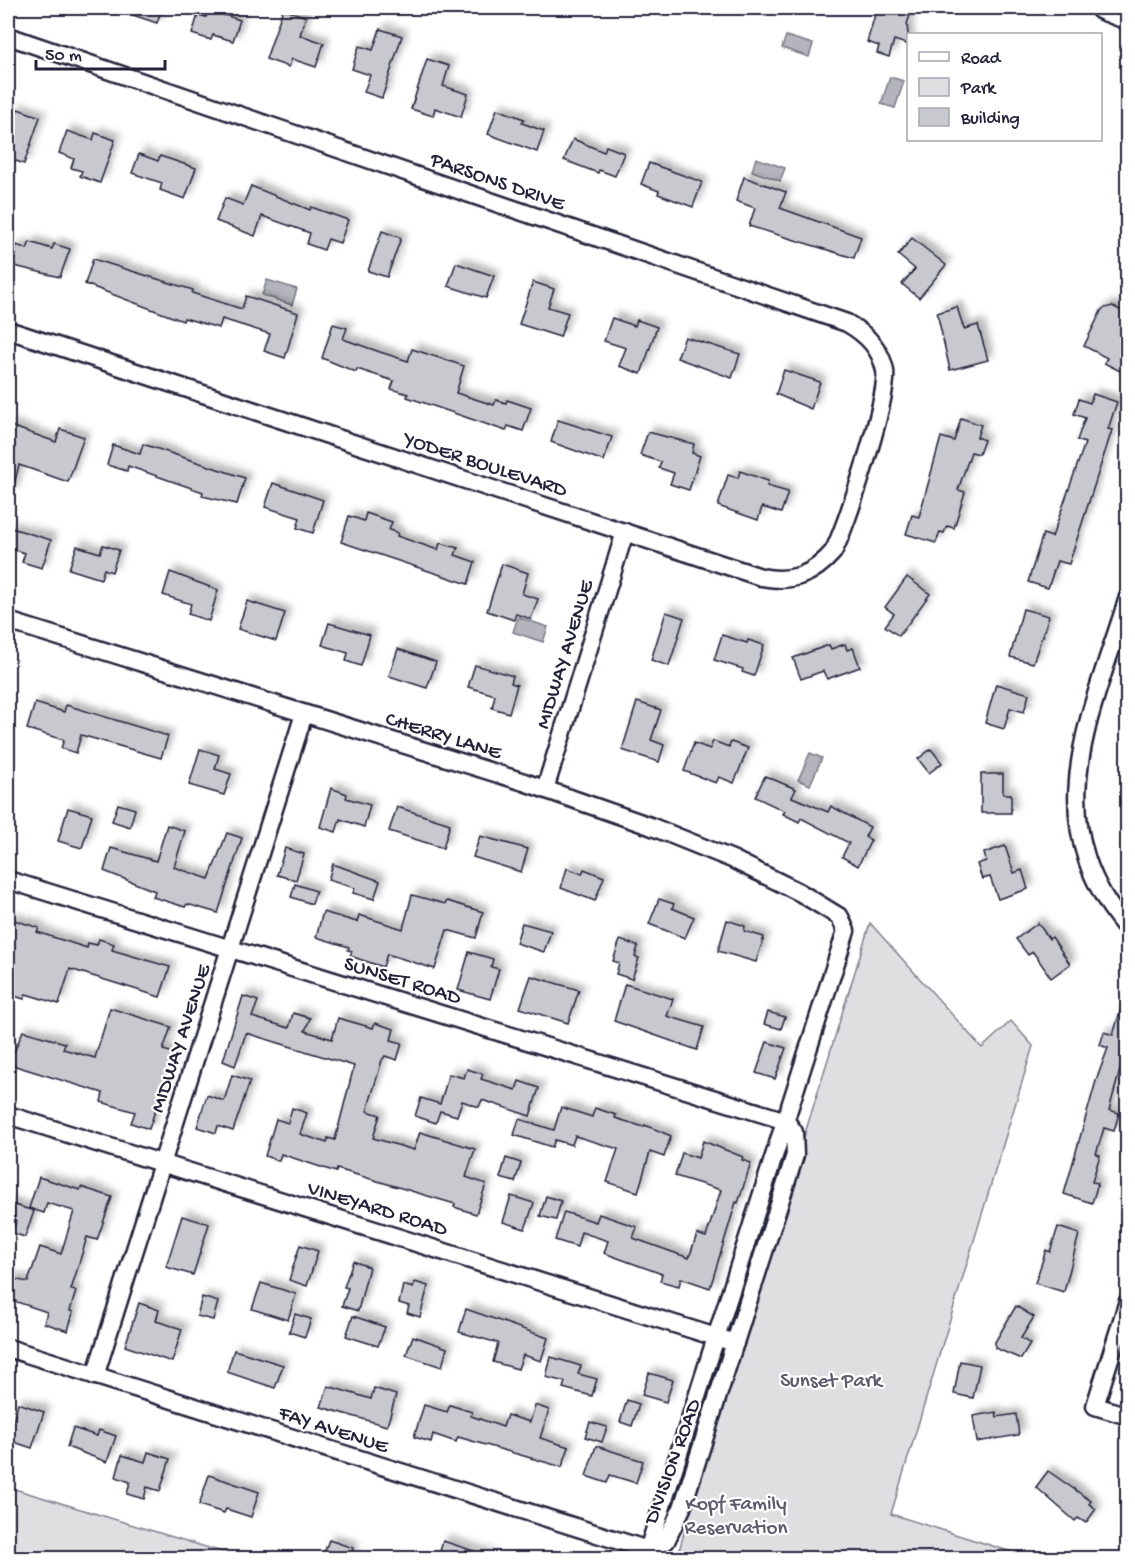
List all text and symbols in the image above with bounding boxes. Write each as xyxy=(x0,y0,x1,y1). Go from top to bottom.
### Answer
scale bar xyxy=(36,33,165,71)
legend xyxy=(907,33,1102,141)
text: 50 m xyxy=(45,46,82,67)
text: Road xyxy=(961,49,1002,70)
text: Park xyxy=(960,79,997,100)
text: Building xyxy=(960,109,1020,130)
street label: PARSONS DRIVE xyxy=(426,148,568,218)
street label: YODER BOULEVARD xyxy=(398,428,570,505)
street label: MIDWAY AVENUE xyxy=(532,577,601,732)
street label: CHERRY LANE xyxy=(382,708,505,767)
street label: SUNSET ROAD xyxy=(340,953,464,1012)
street label: MIDWAY AVENUE xyxy=(147,961,218,1116)
street label: VINEYARD ROAD xyxy=(303,1177,450,1244)
park label: Sunset Park xyxy=(780,1370,885,1395)
street label: DIVISION ROAD xyxy=(639,1396,709,1530)
street label: FAY AVENUE xyxy=(274,1402,392,1461)
park label: Kopf Family Reservation xyxy=(685,1493,787,1542)

